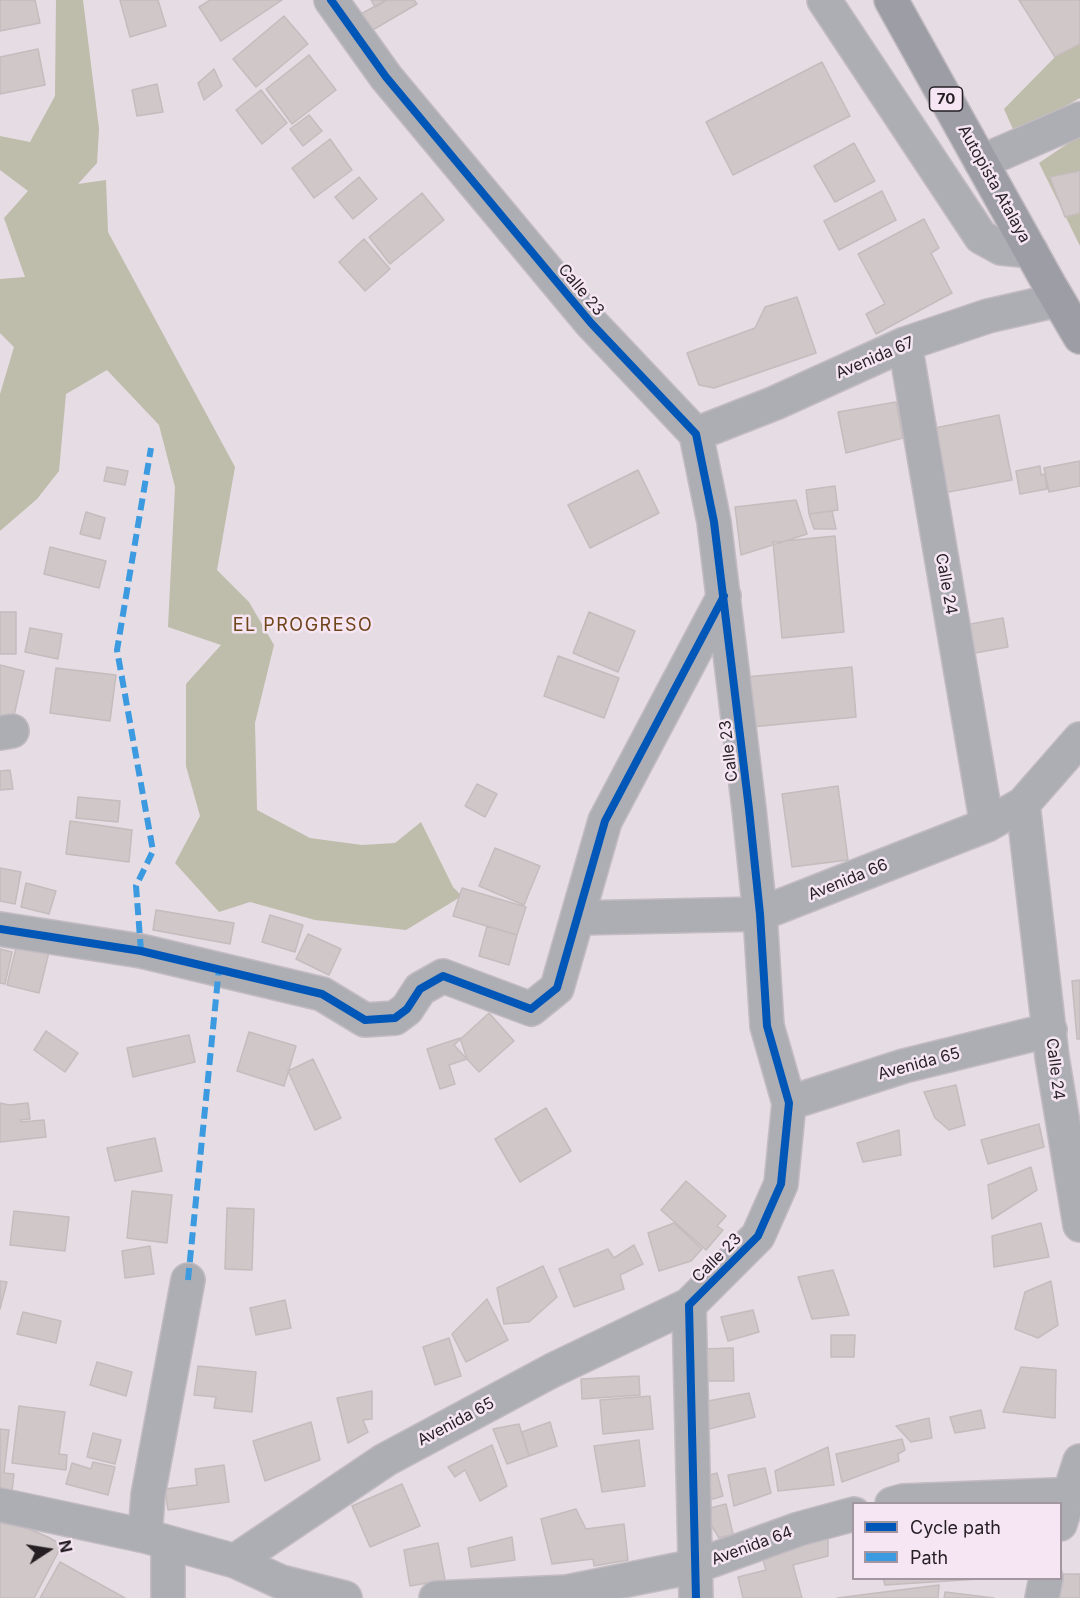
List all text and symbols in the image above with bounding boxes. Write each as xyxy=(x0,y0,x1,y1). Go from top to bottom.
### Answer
road number: 70 xyxy=(930,87,962,111)
street label: Autopista Atalaya xyxy=(954,122,1034,246)
street label: Calle 23 xyxy=(554,260,608,320)
street label: Avenida 67 xyxy=(833,333,917,383)
street label: Calle 24 xyxy=(931,552,961,616)
district label: EL PROGRESO xyxy=(233,615,373,637)
street label: Calle 23 xyxy=(716,719,742,783)
street label: Avenida 66 xyxy=(805,855,891,905)
street label: Calle 24 xyxy=(1042,1037,1068,1101)
street label: Avenida 65 xyxy=(876,1044,962,1084)
street label: Calle 23 xyxy=(688,1229,746,1287)
street label: Avenida 65 xyxy=(414,1394,498,1450)
legend xyxy=(852,1502,1062,1580)
text: Cycle path xyxy=(910,1517,1001,1538)
north arrow xyxy=(18,1520,78,1580)
street label: Avenida 64 xyxy=(709,1522,795,1570)
text: N xyxy=(55,1538,77,1554)
text: Path xyxy=(910,1547,948,1568)

